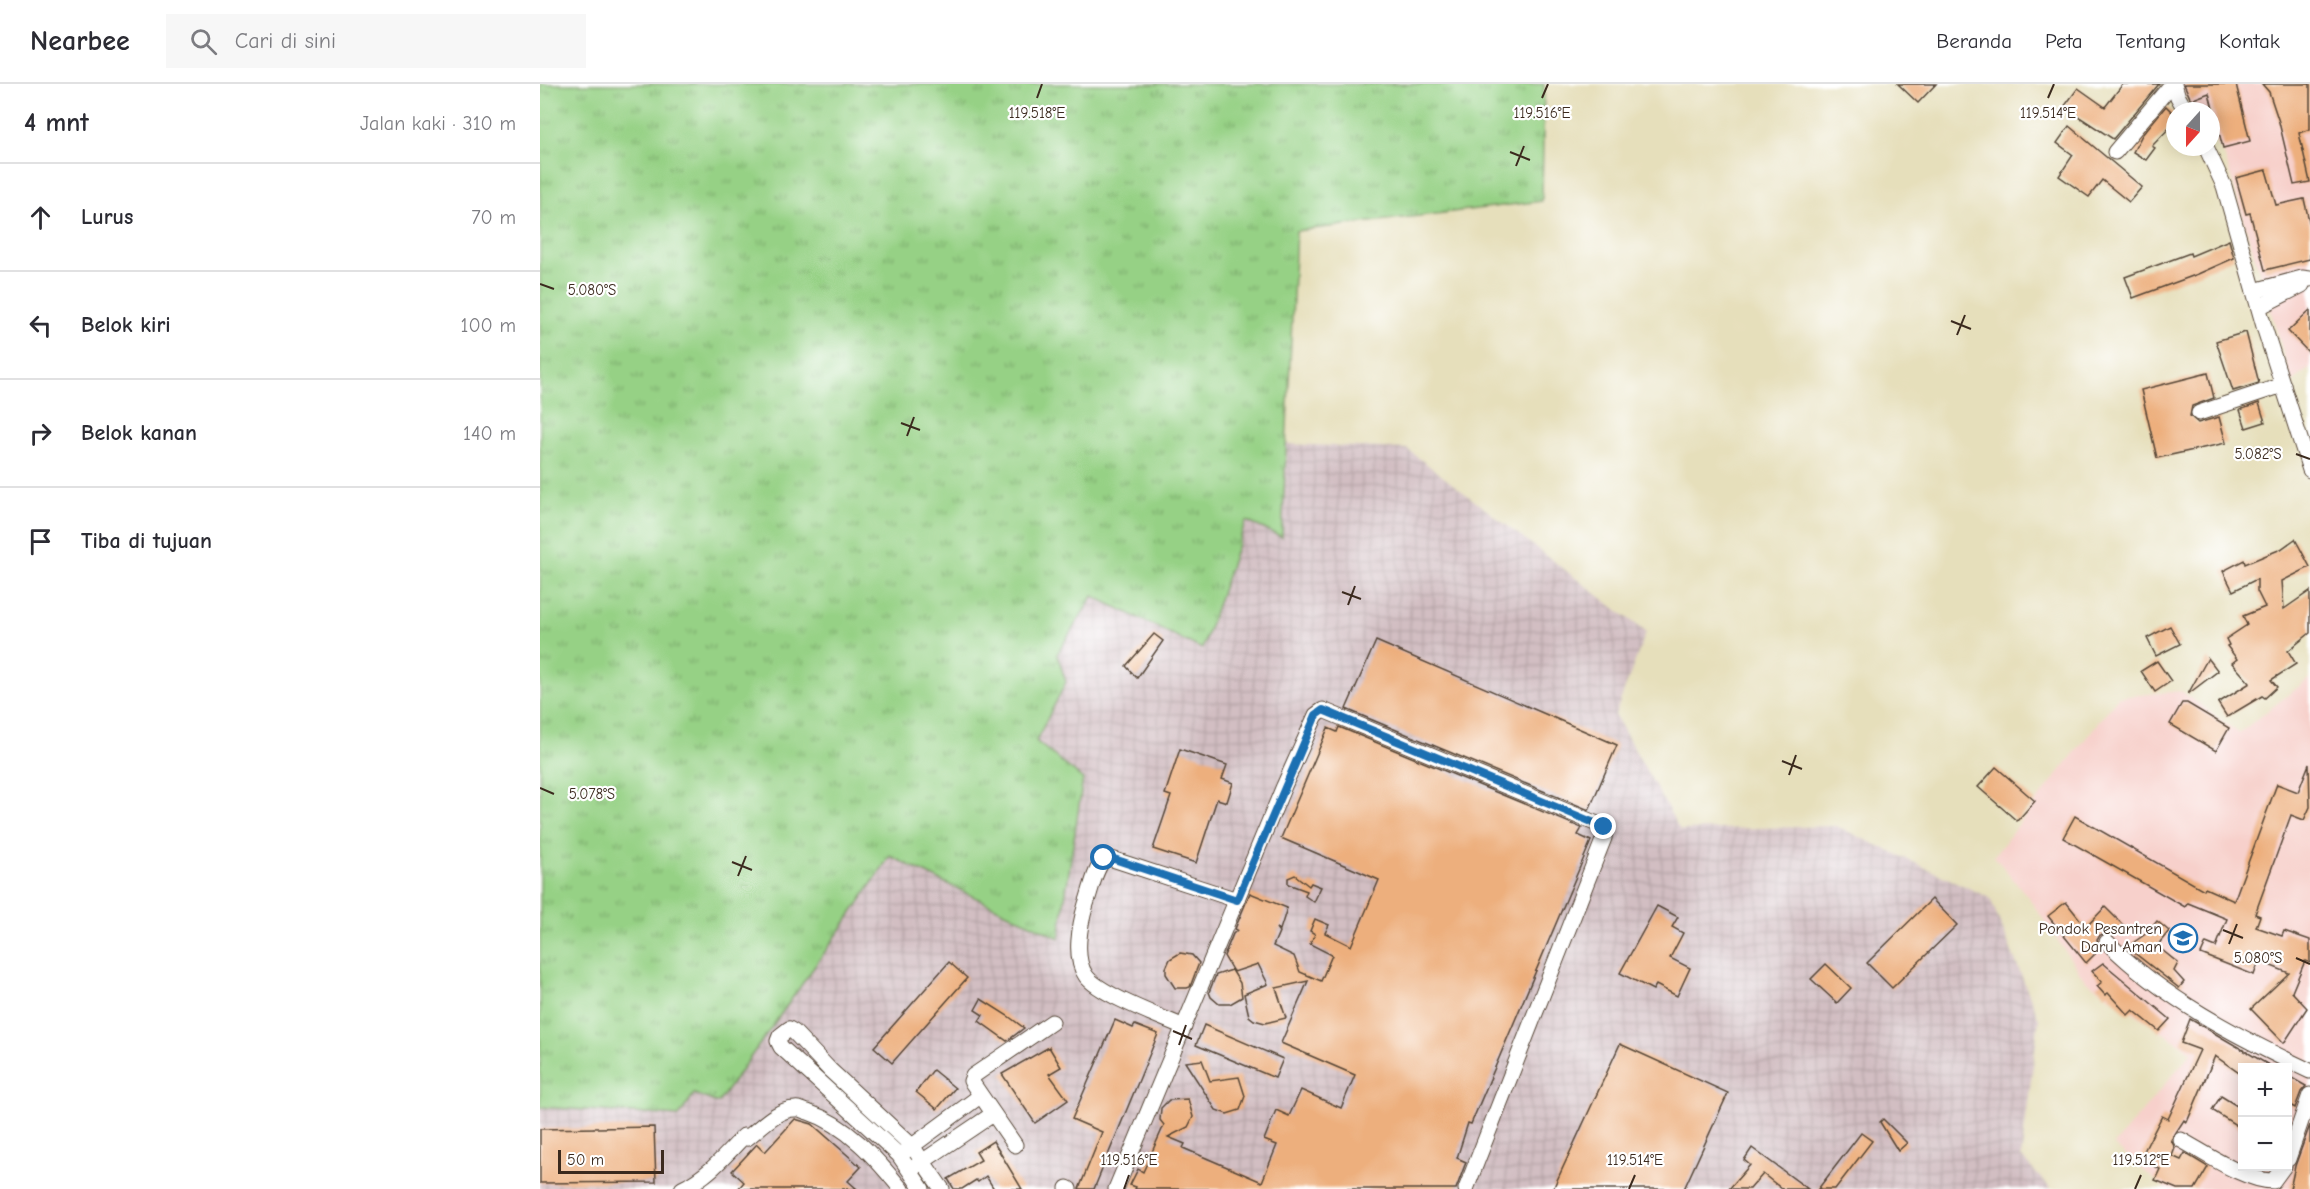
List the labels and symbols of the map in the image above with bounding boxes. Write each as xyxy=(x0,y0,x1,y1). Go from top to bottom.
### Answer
north arrow xyxy=(2166,102,2220,156)
text: 119.518°E xyxy=(1009,104,1065,122)
text: 119.516°E xyxy=(1513,104,1571,122)
text: 119.514°E xyxy=(2020,104,2076,122)
text: 5.080°S xyxy=(568,281,616,299)
text: 5.082°S xyxy=(2234,445,2282,463)
text: 5.078°S xyxy=(569,785,615,803)
route end xyxy=(1590,813,1616,839)
route start xyxy=(1090,844,1116,870)
place label: Pondok Pesantren Darul Aman xyxy=(2039,920,2162,956)
school or university icon: Pondok Pesantren Darul Aman xyxy=(2167,922,2199,954)
text: 5.080°S xyxy=(2234,949,2282,967)
scale bar xyxy=(558,1147,664,1174)
text: 119.516°E xyxy=(1100,1151,1158,1169)
text: 119.514°E xyxy=(1607,1151,1663,1169)
text: 119.512°E xyxy=(2113,1151,2169,1169)

